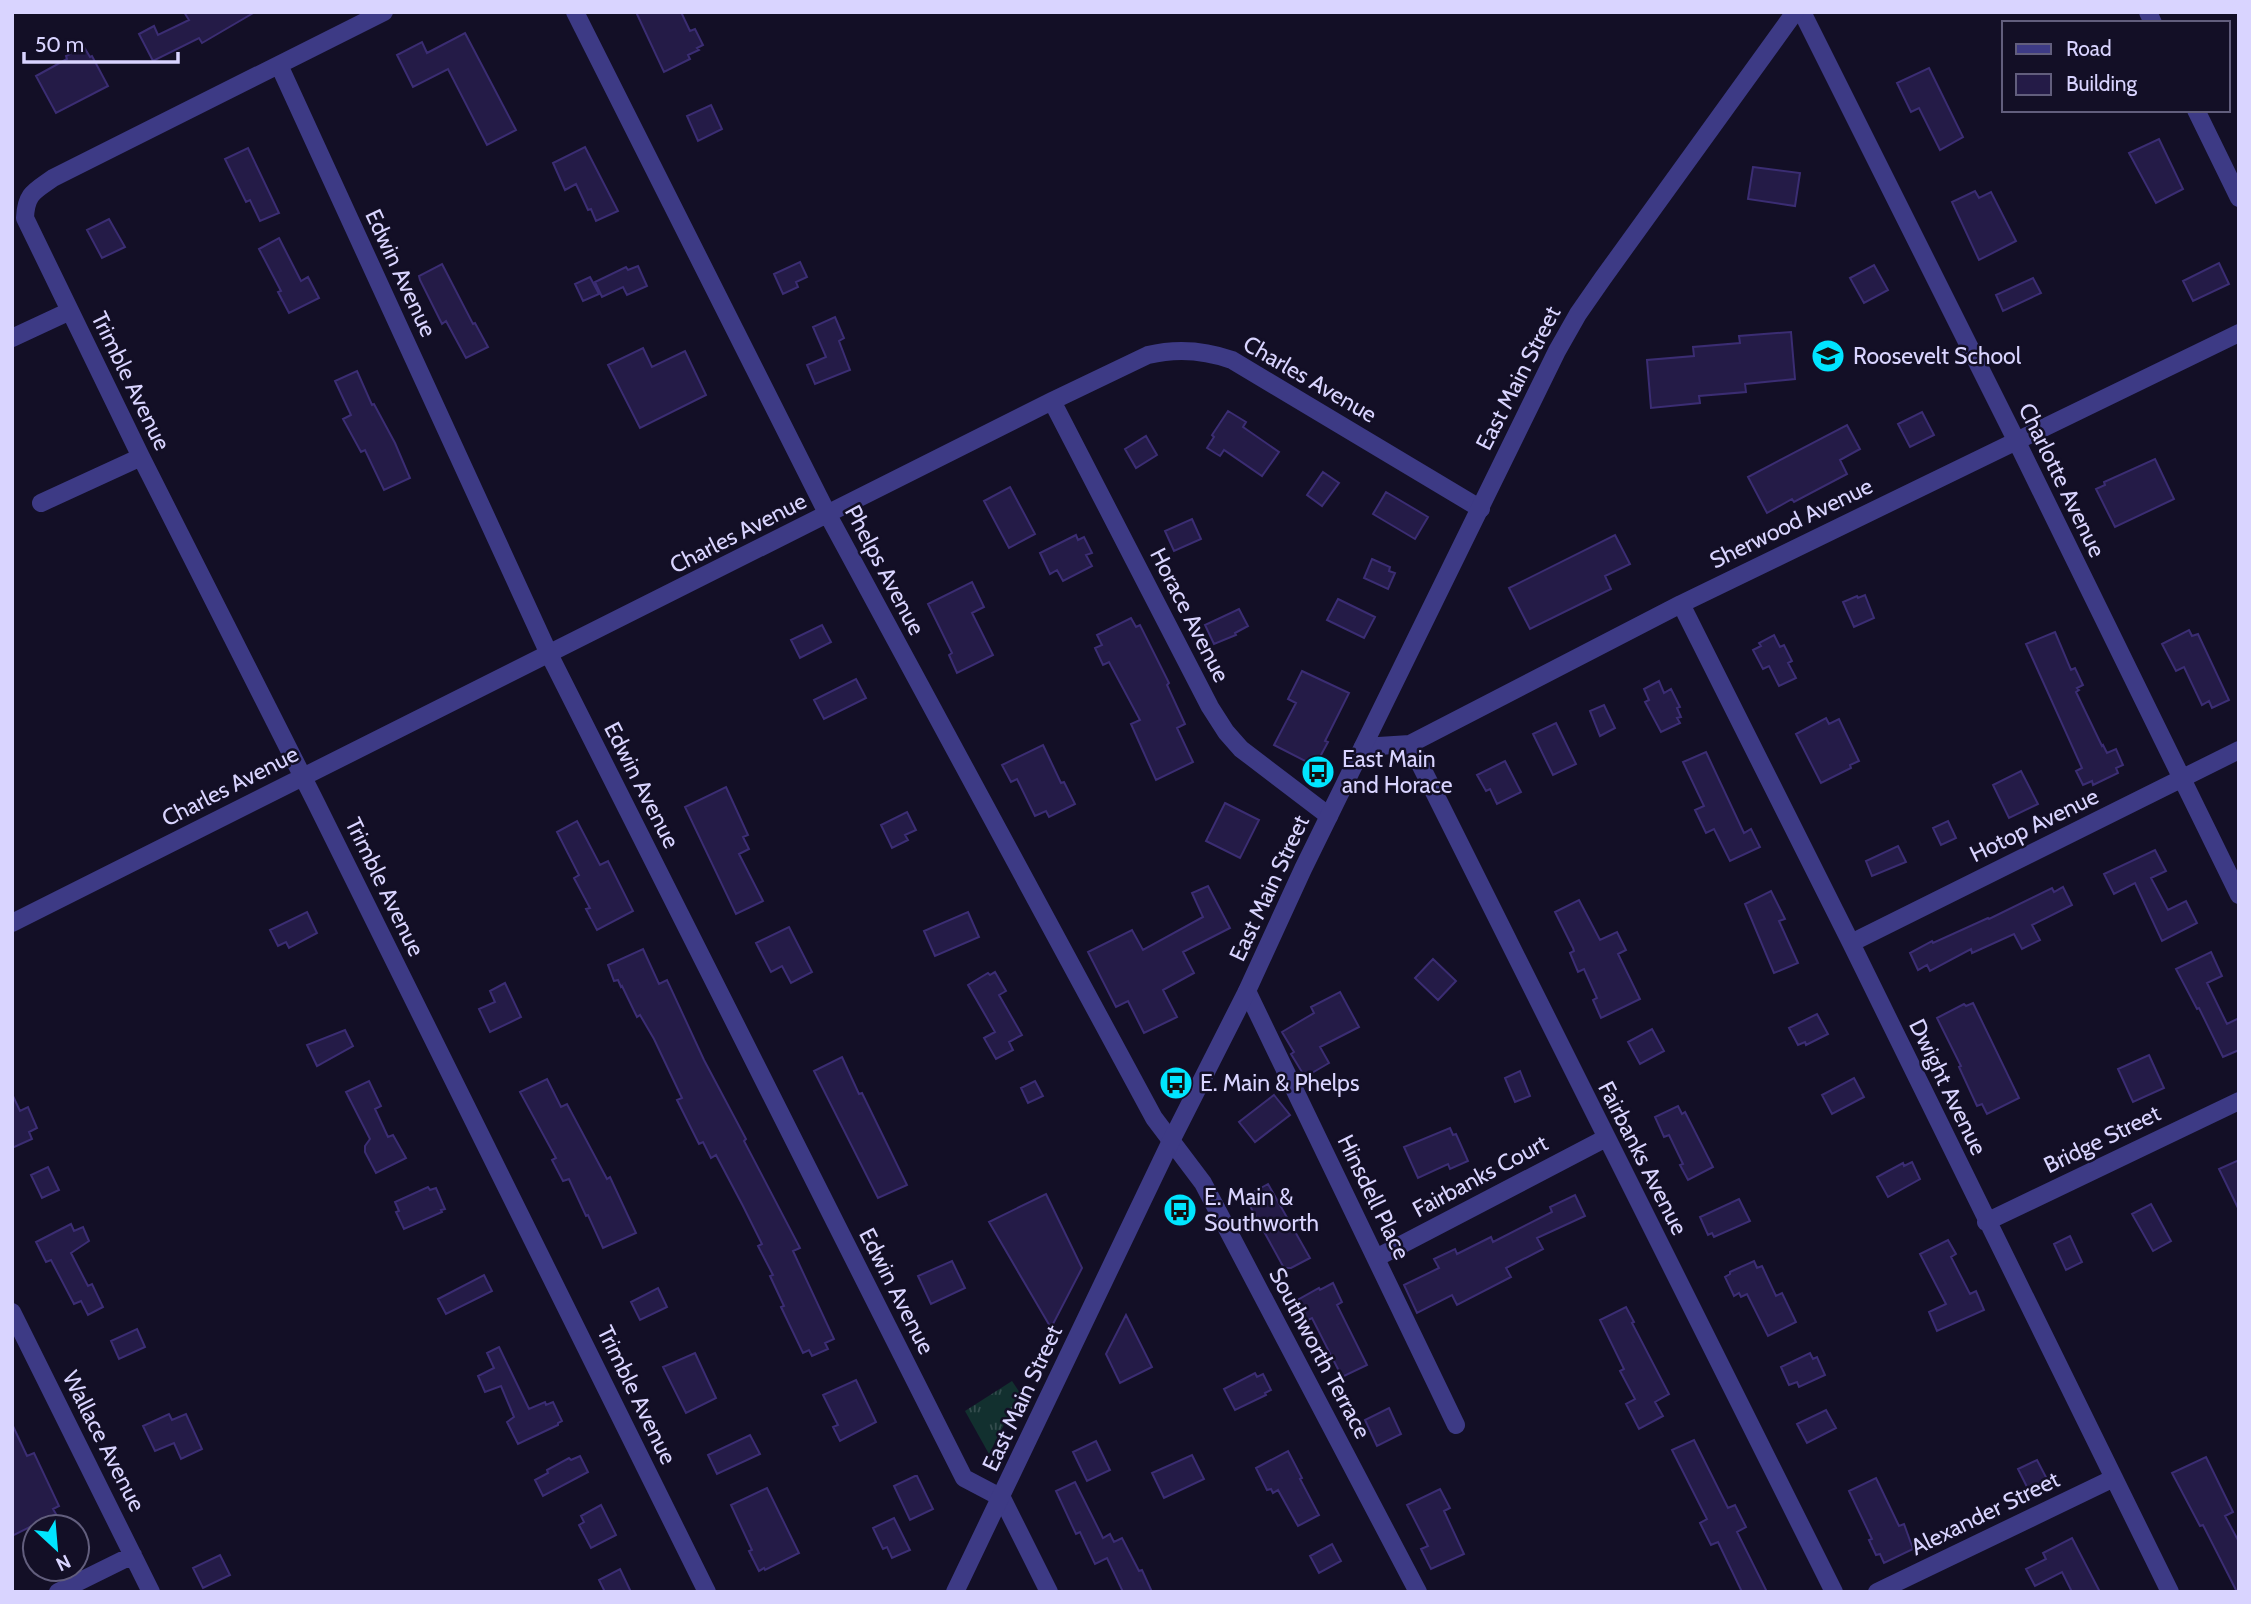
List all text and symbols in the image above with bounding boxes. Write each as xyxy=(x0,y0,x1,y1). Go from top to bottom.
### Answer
scale bar xyxy=(24,21,178,65)
legend xyxy=(2002,21,2230,112)
text: 50 m xyxy=(35,32,84,57)
text: Road xyxy=(2066,36,2112,61)
text: Building xyxy=(2066,71,2138,96)
street label: Edwin Avenue xyxy=(359,205,443,341)
street label: East Main Street xyxy=(1470,301,1566,455)
street label: Trimble Avenue xyxy=(85,307,177,455)
street label: Charles Avenue xyxy=(1238,329,1382,429)
school or university icon: Roosevelt School xyxy=(1809,337,1847,375)
place label: Roosevelt School xyxy=(1853,342,2022,370)
street label: Charlotte Avenue xyxy=(2013,398,2112,562)
street label: Sherwood Avenue xyxy=(1705,471,1877,574)
street label: Charles Avenue xyxy=(665,486,811,579)
street label: Phelps Avenue xyxy=(839,500,931,640)
street label: Horace Avenue xyxy=(1144,543,1236,687)
street label: Edwin Avenue xyxy=(598,717,686,853)
street label: Charles Avenue xyxy=(157,739,303,832)
place label: East Main and Horace xyxy=(1342,745,1453,799)
bus stop icon: East Main and Horace xyxy=(1299,753,1337,791)
street label: Hotop Avenue xyxy=(1965,782,2103,868)
street label: East Main Street xyxy=(1223,810,1315,965)
street label: Trimble Avenue xyxy=(339,813,431,961)
street label: Dwight Avenue xyxy=(1903,1014,1993,1160)
bus stop icon: E. Main & Phelps xyxy=(1157,1064,1195,1102)
place label: E. Main & Phelps xyxy=(1200,1069,1359,1097)
street label: Fairbanks Avenue xyxy=(1592,1077,1694,1240)
street label: Bridge Street xyxy=(2039,1099,2165,1179)
street label: Fairbanks Court xyxy=(1408,1129,1553,1223)
street label: Hinsdell Place xyxy=(1332,1130,1416,1264)
place label: E. Main & Southworth xyxy=(1204,1183,1319,1237)
bus stop icon: E. Main & Southworth xyxy=(1161,1191,1199,1229)
street label: Edwin Avenue xyxy=(853,1223,941,1359)
street label: Southworth Terrace xyxy=(1263,1263,1377,1444)
street label: East Main Street xyxy=(976,1320,1068,1475)
street label: Trimble Avenue xyxy=(591,1321,683,1469)
street label: Wallace Avenue xyxy=(57,1366,152,1516)
street label: Alexander Street xyxy=(1906,1465,2064,1561)
north arrow xyxy=(21,1513,91,1583)
text: N xyxy=(52,1550,74,1576)

